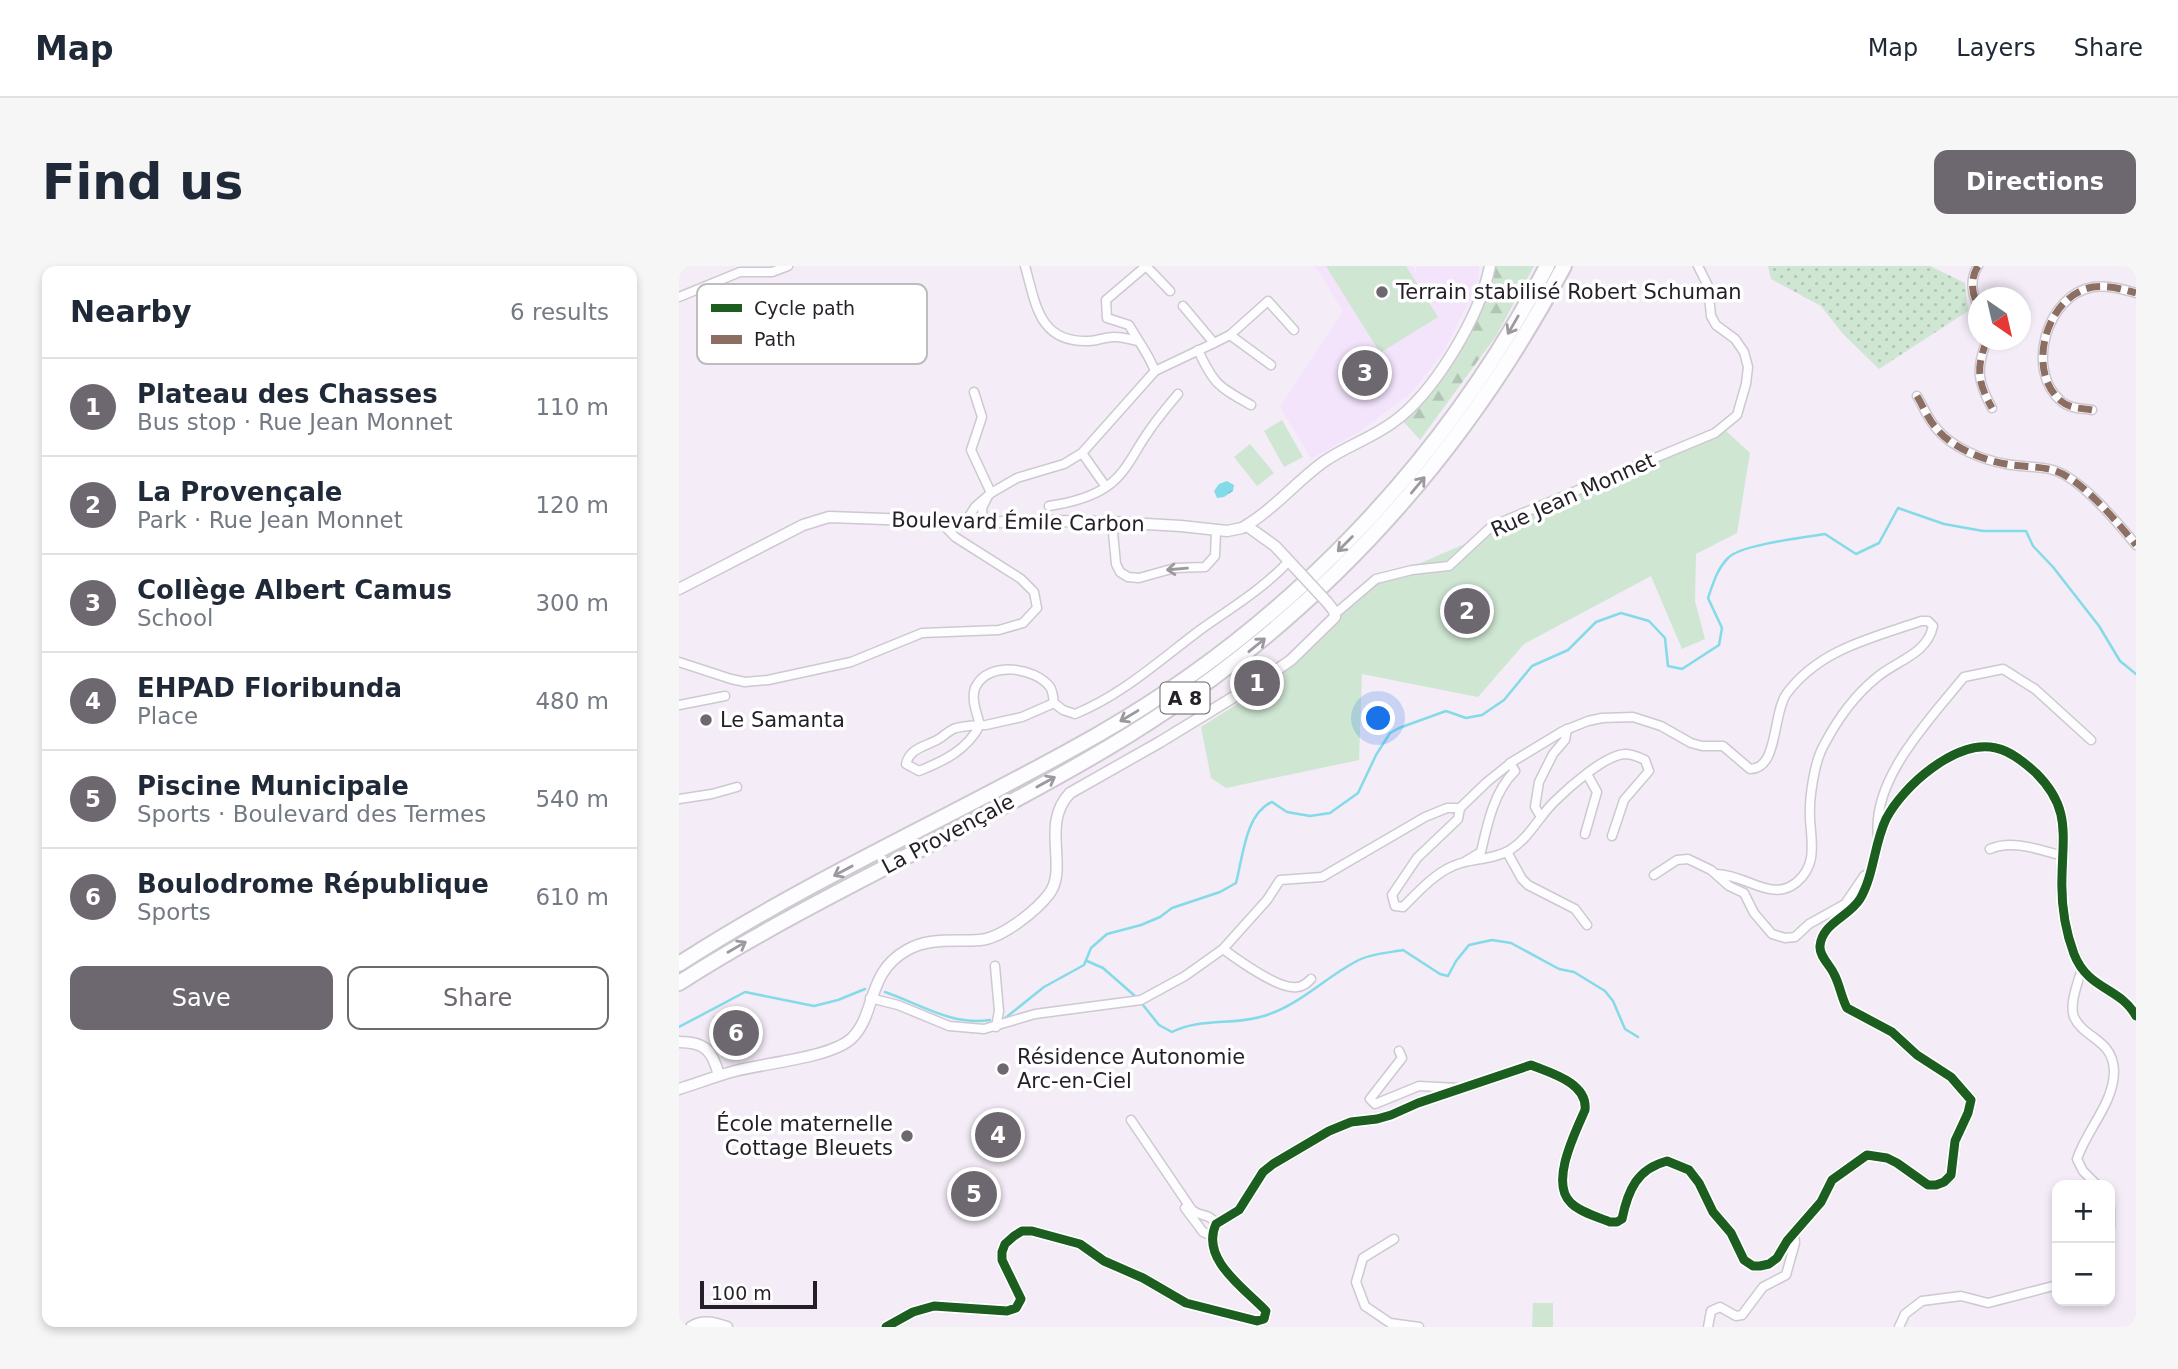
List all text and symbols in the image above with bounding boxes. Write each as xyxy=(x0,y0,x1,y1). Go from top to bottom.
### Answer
text: Map xyxy=(35,29,114,68)
text: Map xyxy=(1868,34,1918,62)
text: Layers xyxy=(1956,34,2036,62)
text: Share xyxy=(2074,34,2143,62)
button: Directions xyxy=(1934,150,2136,214)
text: Find us xyxy=(42,154,243,211)
place label: Terrain stabilisé Robert Schuman xyxy=(1395,280,1742,304)
legend xyxy=(697,284,927,364)
marker: Terrain stabilisé Robert Schuman xyxy=(1374,284,1390,300)
north arrow xyxy=(1968,287,2031,350)
text: Nearby xyxy=(70,294,192,329)
text: Cycle path xyxy=(754,297,855,319)
text: 6 results xyxy=(510,299,609,325)
one-way arrow xyxy=(1506,315,1520,335)
text: Path xyxy=(754,328,796,350)
pin: 3 xyxy=(1342,347,1388,399)
text: Plateau des Chasses xyxy=(137,379,438,409)
text: 1 xyxy=(85,394,101,420)
text: 110 m xyxy=(535,394,609,420)
text: Bus stop · Rue Jean Monnet xyxy=(137,409,452,435)
street label: Rue Jean Monnet xyxy=(1487,448,1659,542)
text: La Provençale xyxy=(137,477,343,507)
one-way arrow xyxy=(1410,477,1426,495)
text: 2 xyxy=(85,492,101,518)
text: 120 m xyxy=(535,492,609,518)
text: Park · Rue Jean Monnet xyxy=(137,507,403,533)
street label: Boulevard Émile Carbon xyxy=(891,507,1145,536)
one-way arrow xyxy=(1336,535,1353,552)
one-way arrow xyxy=(1167,562,1189,575)
text: Collège Albert Camus xyxy=(137,575,452,605)
pin: 2 xyxy=(1444,585,1490,637)
text: 3 xyxy=(85,590,101,616)
text: 300 m xyxy=(535,590,609,616)
text: School xyxy=(137,605,213,631)
one-way arrow xyxy=(1247,637,1265,653)
pin: 1 xyxy=(1234,657,1280,709)
text: EHPAD Floribunda xyxy=(137,673,402,703)
road number: A 8 xyxy=(1161,682,1209,714)
text: 4 xyxy=(85,688,101,714)
text: 480 m xyxy=(535,688,609,714)
your location xyxy=(1361,701,1395,735)
text: Place xyxy=(137,703,198,729)
place label: Le Samanta xyxy=(720,708,845,732)
one-way arrow xyxy=(1120,709,1140,723)
marker: Le Samanta xyxy=(698,712,714,728)
text: Piscine Municipale xyxy=(137,771,409,801)
one-way arrow xyxy=(1035,775,1055,789)
text: 5 xyxy=(85,786,101,812)
text: 540 m xyxy=(535,786,609,812)
street label: La Provençale xyxy=(878,789,1018,879)
text: Sports · Boulevard des Termes xyxy=(137,801,486,827)
one-way arrow xyxy=(833,865,854,878)
text: Boulodrome République xyxy=(137,869,489,899)
text: 6 xyxy=(85,884,101,910)
text: 610 m xyxy=(535,884,609,910)
text: Sports xyxy=(137,899,211,925)
one-way arrow xyxy=(727,940,747,954)
button: Save xyxy=(70,966,333,1030)
button: Share xyxy=(347,966,609,1030)
pin: 6 xyxy=(713,1007,759,1059)
place label: Résidence Autonomie Arc-en-Ciel xyxy=(1017,1045,1245,1093)
marker: Résidence Autonomie Arc-en-Ciel xyxy=(995,1061,1011,1077)
pin: 4 xyxy=(975,1109,1021,1161)
place label: École maternelle Cottage Bleuets xyxy=(716,1111,893,1160)
marker: École maternelle Cottage Bleuets xyxy=(899,1128,915,1144)
pin: 5 xyxy=(951,1168,997,1220)
map controls xyxy=(2052,1180,2115,1306)
button: + xyxy=(2052,1180,2115,1243)
button: − xyxy=(2052,1243,2115,1306)
scale bar xyxy=(700,1278,817,1310)
text: 100 m xyxy=(711,1282,772,1304)

